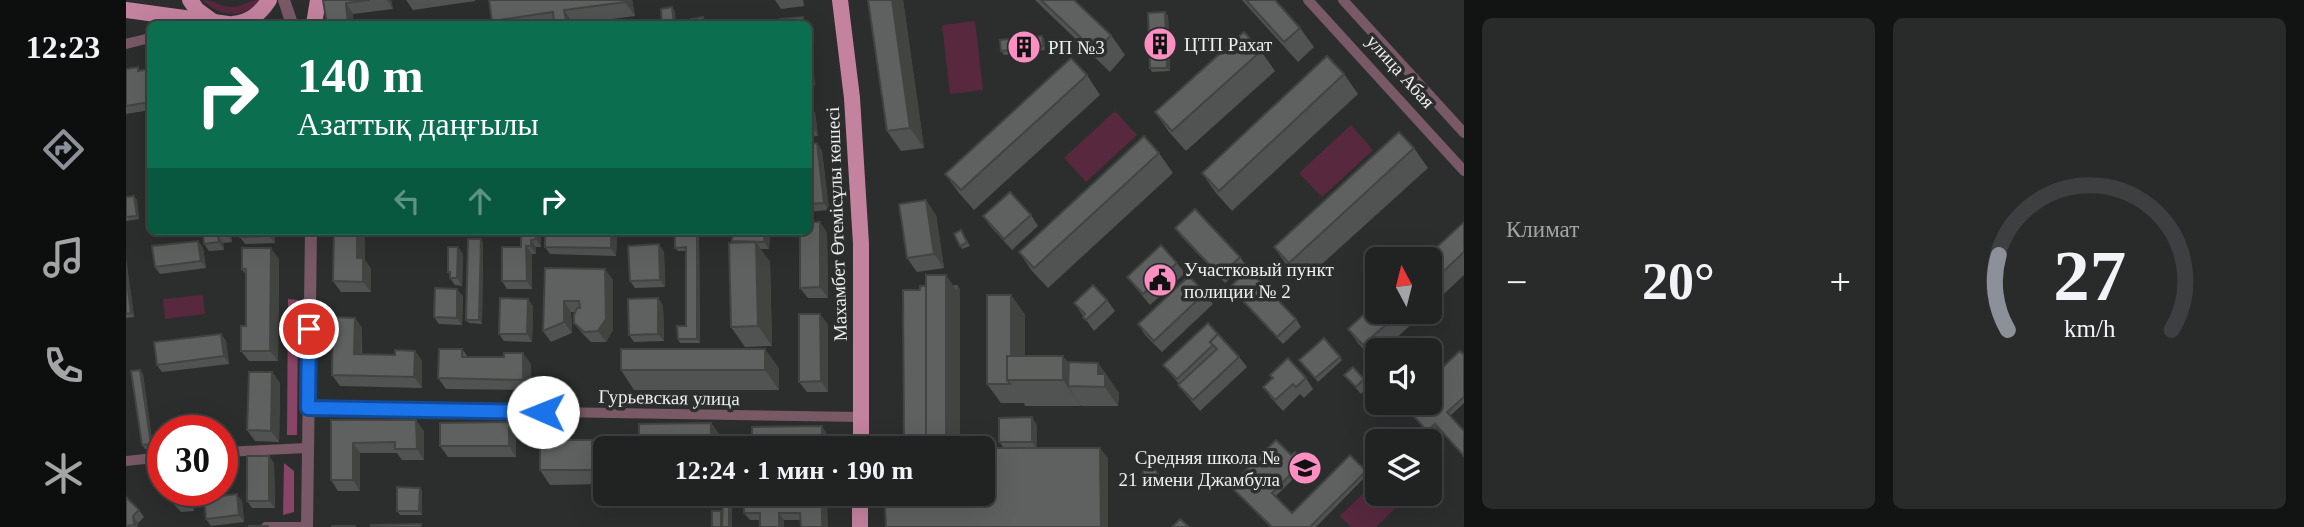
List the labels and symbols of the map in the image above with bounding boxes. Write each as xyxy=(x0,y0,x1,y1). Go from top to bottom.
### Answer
building icon: ЦТП Рахат xyxy=(1141,25,1179,63)
building icon: РП №3 xyxy=(1005,28,1043,66)
street label: улица Абая xyxy=(1362,30,1439,112)
place label: ЦТП Рахат xyxy=(1184,34,1273,55)
place label: РП №3 xyxy=(1048,37,1105,58)
street label: Махамбет Өтемісұлы көшесі xyxy=(822,106,851,342)
north arrow xyxy=(1365,247,1442,324)
place label: Участковый пункт полиции № 2 xyxy=(1184,259,1334,302)
public building icon: Участковый пункт полиции № 2 xyxy=(1141,261,1179,299)
pin xyxy=(279,299,339,359)
position arrow xyxy=(506,375,580,449)
street label: Гурьевская улица xyxy=(598,386,740,409)
speed limit sign: 30 xyxy=(147,415,238,506)
place label: Средняя школа № 21 имени Джамбула xyxy=(1118,447,1281,490)
school or university icon: Средняя школа № 21 имени Джамбула xyxy=(1286,449,1324,487)

